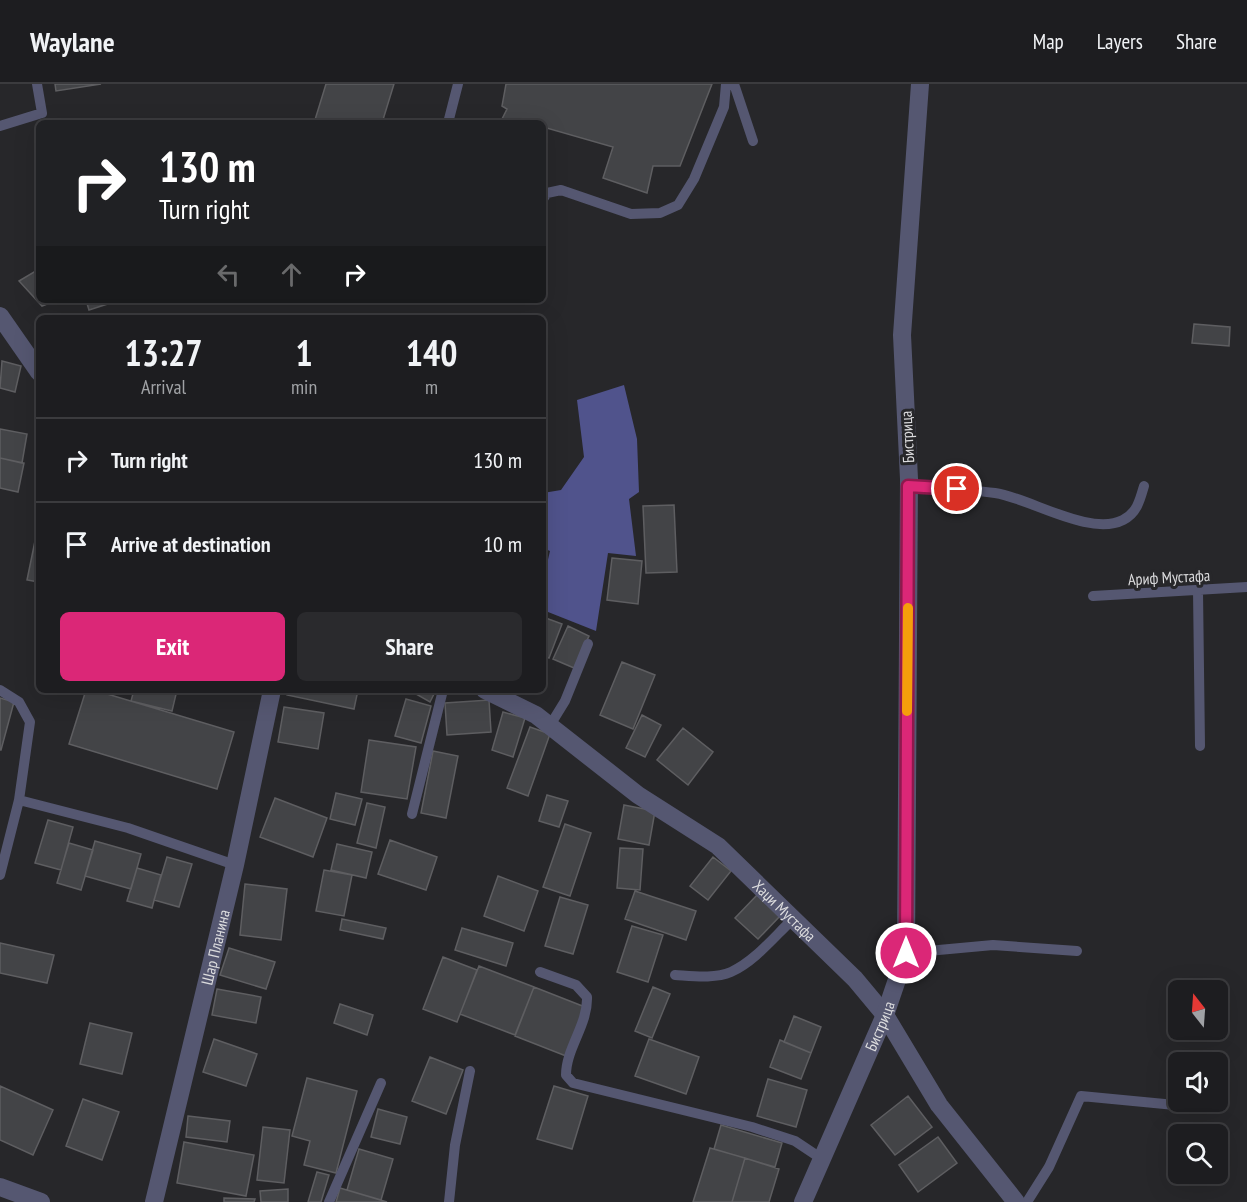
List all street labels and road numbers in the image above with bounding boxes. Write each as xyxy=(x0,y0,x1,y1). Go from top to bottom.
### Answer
street label: Бистрица xyxy=(896,410,918,464)
street label: Ариф Мустафа xyxy=(1127,565,1211,589)
street label: Хаџи Мустафа xyxy=(749,875,820,946)
street label: Шар Планина xyxy=(197,908,234,987)
street label: Бистрица xyxy=(860,999,899,1054)

